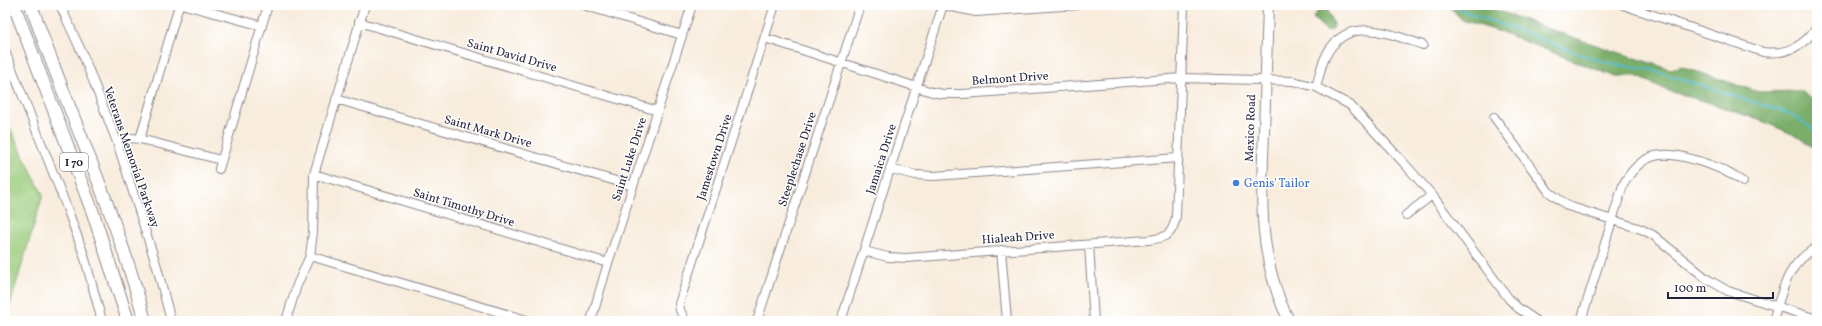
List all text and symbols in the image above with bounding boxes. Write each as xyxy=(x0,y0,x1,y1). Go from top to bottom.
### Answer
street label: Saint David Drive xyxy=(465,35,559,77)
street label: Belmont Drive xyxy=(971,68,1049,90)
street label: Veterans Memorial Parkway xyxy=(99,85,163,231)
street label: Mexico Road xyxy=(1242,94,1260,162)
street label: Steeplechase Drive xyxy=(775,110,821,209)
street label: Saint Mark Drive xyxy=(442,112,534,152)
street label: Jamestown Drive xyxy=(693,112,737,203)
street label: Saint Luke Drive xyxy=(609,115,651,203)
street label: Jamaica Drive xyxy=(863,122,901,197)
road number: I 70 xyxy=(60,153,88,171)
place label: Genis' Tailor xyxy=(1244,176,1309,192)
marker: Genis' Tailor xyxy=(1231,178,1241,188)
street label: Saint Timothy Drive xyxy=(411,185,517,231)
street label: Hialeah Drive xyxy=(981,227,1055,249)
scale bar xyxy=(1668,274,1773,300)
text: 100 m xyxy=(1674,281,1707,297)

